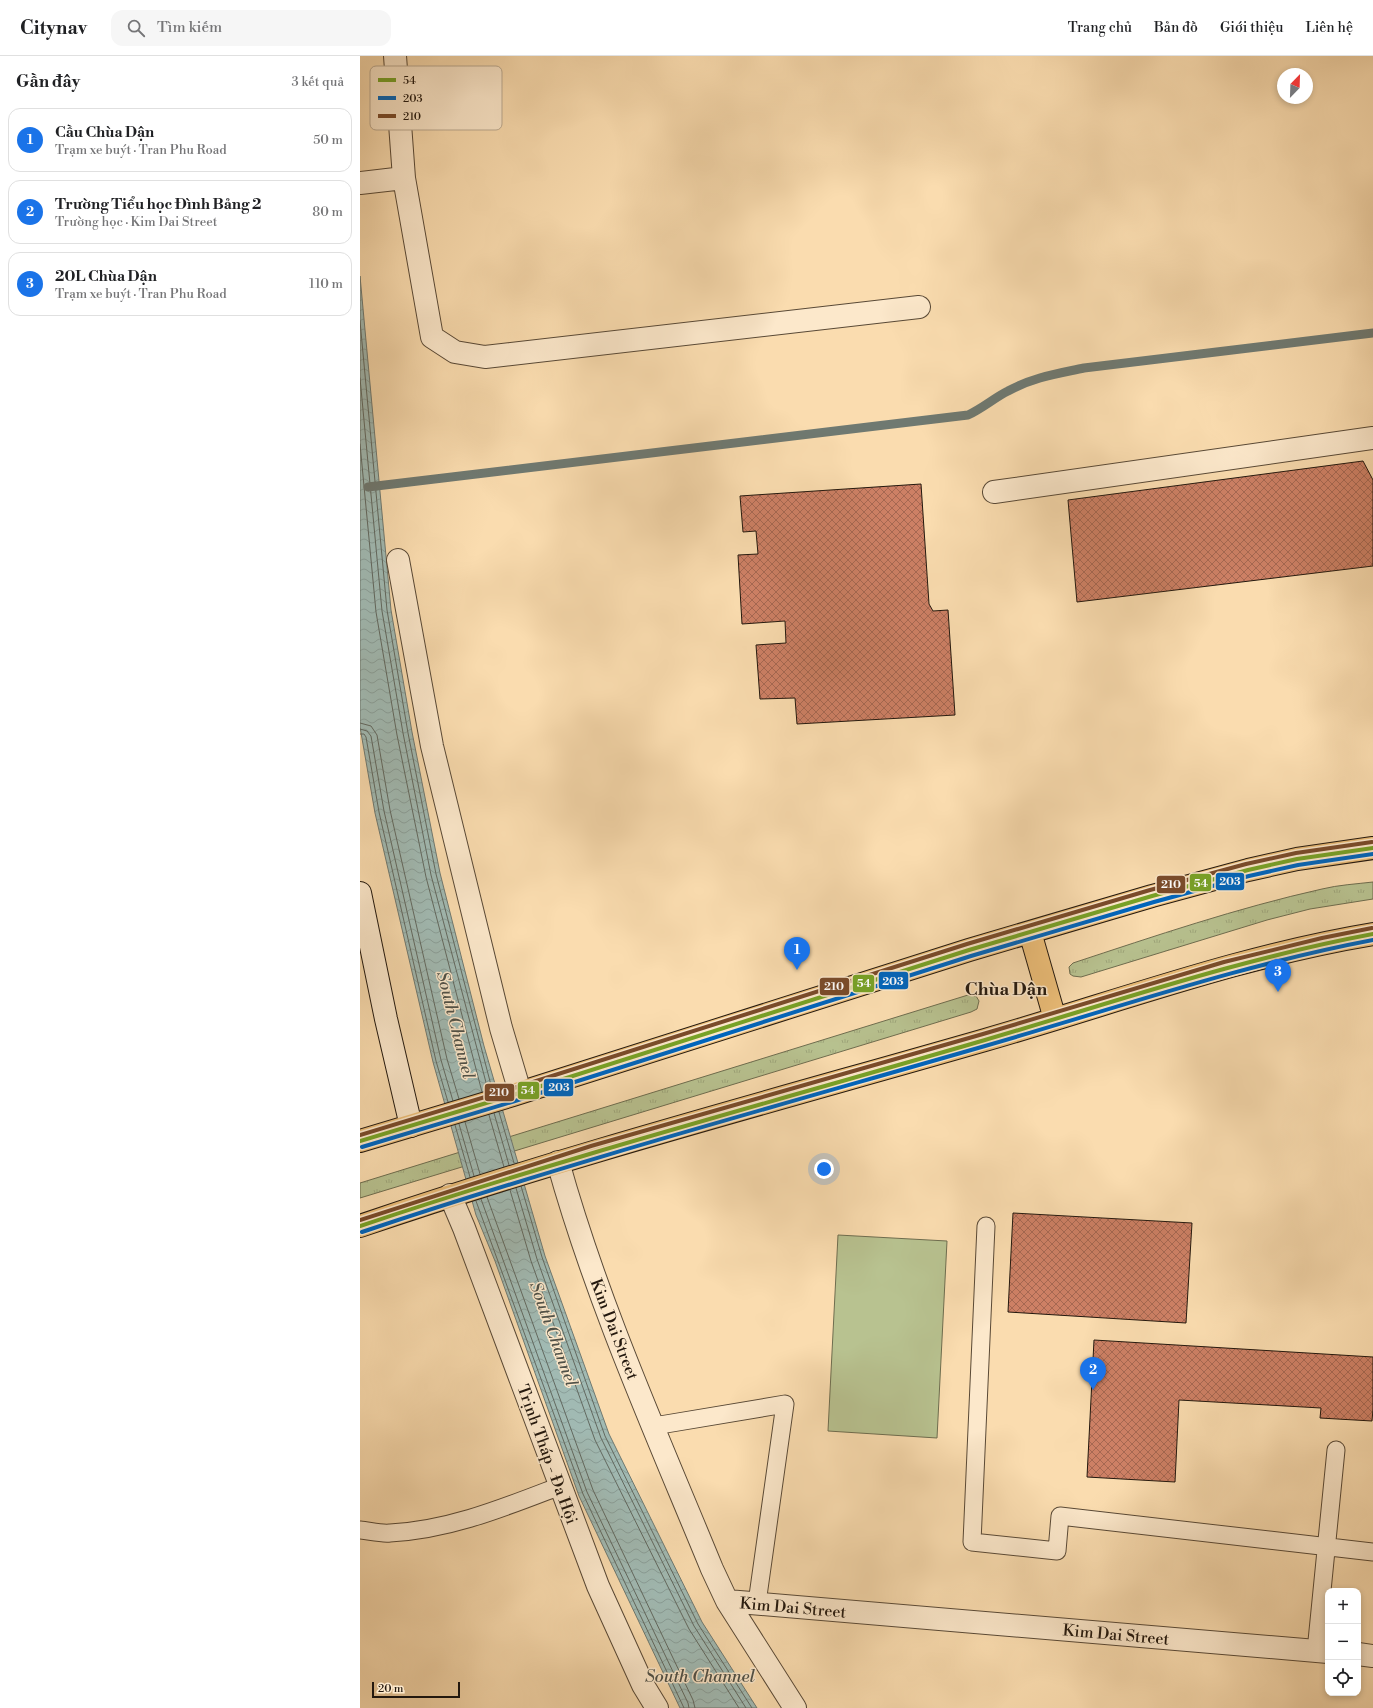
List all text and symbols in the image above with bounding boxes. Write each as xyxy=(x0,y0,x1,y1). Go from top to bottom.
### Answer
search box xyxy=(111,10,391,46)
text: Citynav xyxy=(20,16,87,40)
icon: search xyxy=(125,17,147,39)
text: Tìm kiếm xyxy=(157,18,222,37)
text: Trang chủ xyxy=(1068,19,1132,37)
text: Bản đồ xyxy=(1154,19,1198,37)
text: Giới thiệu xyxy=(1220,19,1283,37)
text: Liên hệ xyxy=(1305,19,1353,37)
legend xyxy=(370,66,502,130)
north arrow xyxy=(1277,68,1313,104)
text: Gần đây xyxy=(16,71,80,93)
text: 3 kết quả xyxy=(292,74,344,90)
text: 54 xyxy=(403,74,416,88)
text: 203 xyxy=(403,92,423,106)
text: 210 xyxy=(403,110,421,124)
text: Cầu Chùa Dận xyxy=(55,123,154,142)
text: 1 xyxy=(27,132,33,148)
text: 50 m xyxy=(313,132,343,148)
text: Trạm xe buýt · Tran Phu Road xyxy=(55,142,227,158)
text: Trường Tiểu học Đình Bảng 2 xyxy=(55,195,261,214)
text: 2 xyxy=(26,204,34,220)
text: 80 m xyxy=(312,204,343,220)
text: Trường học · Kim Dai Street xyxy=(55,214,217,230)
text: 20L Chùa Dận xyxy=(55,267,157,286)
text: 3 xyxy=(26,276,34,292)
text: 110 m xyxy=(309,276,343,292)
text: Trạm xe buýt · Tran Phu Road xyxy=(55,286,227,302)
line badge: 203 xyxy=(1215,872,1245,891)
line badge: 54 xyxy=(1189,873,1212,892)
line badge: 210 xyxy=(1156,875,1186,894)
text: 203 xyxy=(1219,875,1241,889)
text: 54 xyxy=(1194,877,1208,891)
text: 210 xyxy=(1161,878,1181,892)
pin: 1 xyxy=(784,937,810,970)
pin: 3 xyxy=(1265,959,1291,992)
water label: South Channel xyxy=(431,969,479,1082)
line badge: 203 xyxy=(878,971,909,990)
line badge: 54 xyxy=(852,974,875,993)
text: 203 xyxy=(882,975,904,989)
line badge: 210 xyxy=(819,977,850,996)
text: 54 xyxy=(857,977,871,991)
district label: Chùa Dận xyxy=(965,978,1047,1001)
text: 210 xyxy=(824,980,844,994)
line badge: 203 xyxy=(543,1078,574,1097)
line badge: 54 xyxy=(517,1081,540,1100)
text: 203 xyxy=(548,1081,570,1095)
line badge: 210 xyxy=(484,1083,515,1102)
text: 54 xyxy=(521,1084,535,1098)
text: 210 xyxy=(489,1086,509,1100)
your location xyxy=(814,1159,834,1179)
street label: Kim Dai Street xyxy=(586,1276,643,1383)
water label: South Channel xyxy=(524,1279,582,1390)
pin: 2 xyxy=(1080,1357,1106,1390)
street label: Trịnh Tháp - Đa Hội xyxy=(513,1382,582,1527)
map controls xyxy=(1325,1588,1361,1696)
button: + xyxy=(1325,1588,1361,1624)
street label: Kim Dai Street xyxy=(739,1593,847,1623)
street label: Kim Dai Street xyxy=(1062,1620,1170,1650)
button: − xyxy=(1325,1624,1361,1660)
button: locate xyxy=(1325,1660,1361,1696)
water label: South Channel xyxy=(645,1666,755,1688)
scale bar xyxy=(372,1680,460,1699)
text: 20 m xyxy=(378,1682,403,1696)

